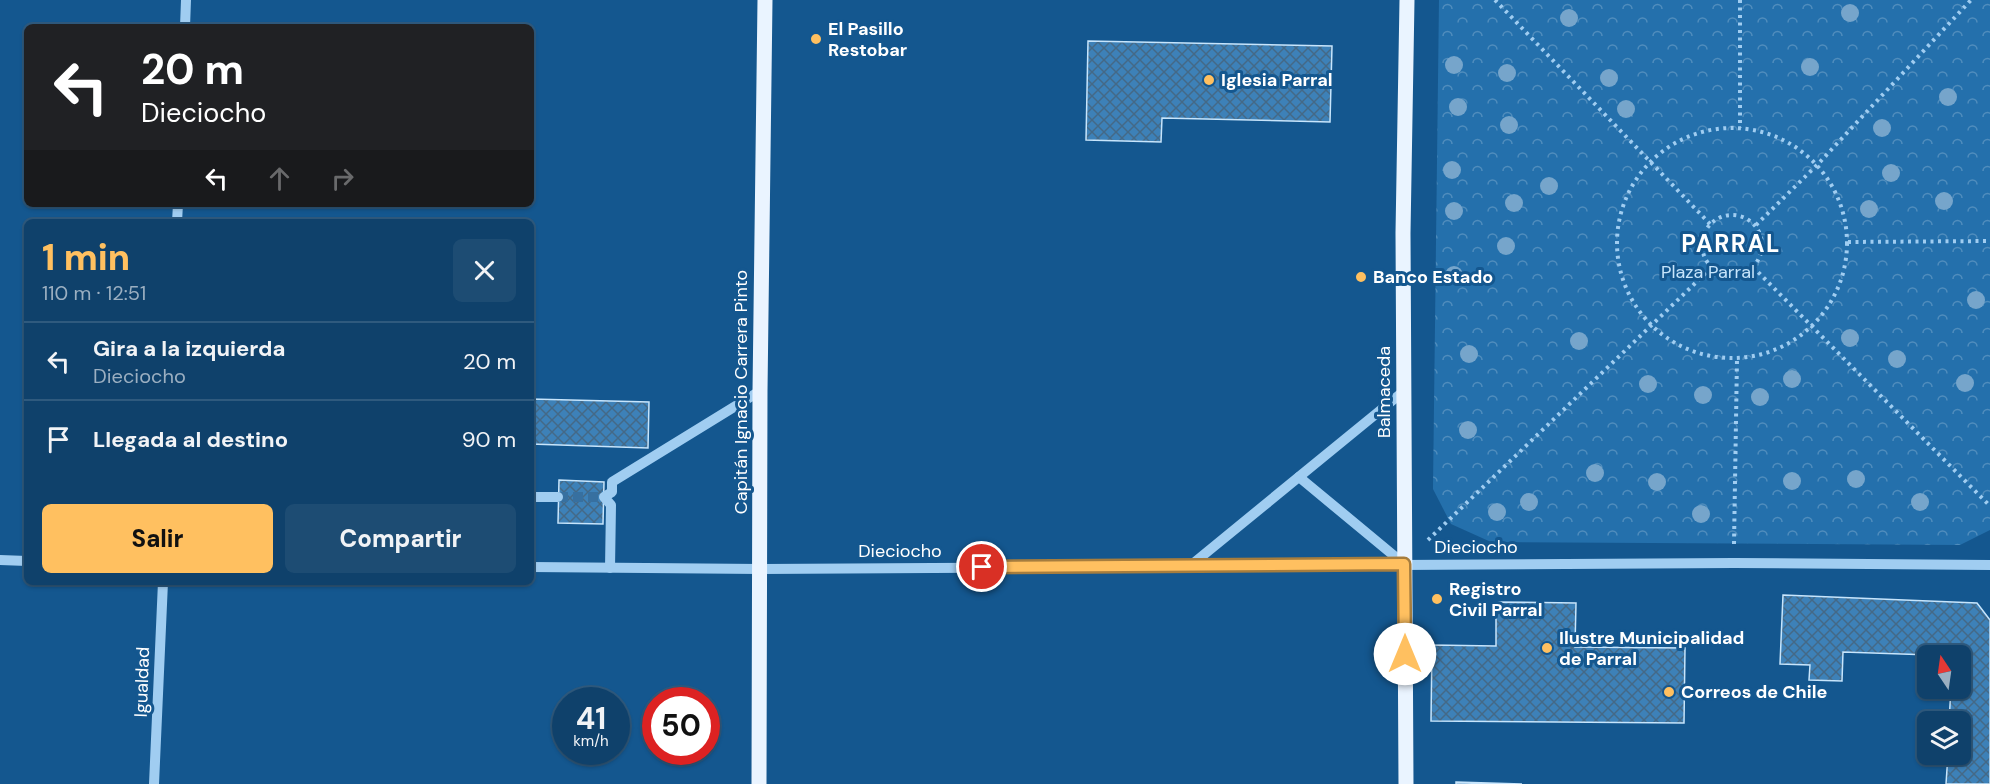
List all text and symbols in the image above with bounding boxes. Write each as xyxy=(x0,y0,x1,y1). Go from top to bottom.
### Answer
place label: El Pasillo Restobar xyxy=(828,17,907,62)
marker: El Pasillo Restobar xyxy=(809,32,823,46)
text: 20 m xyxy=(141,42,244,97)
icon: left xyxy=(42,48,120,126)
place label: Iglesia Parral xyxy=(1221,68,1333,92)
marker: Iglesia Parral xyxy=(1202,73,1216,87)
text: Dieciocho xyxy=(141,95,266,130)
icon: left xyxy=(200,162,233,195)
icon: ahead xyxy=(263,162,296,195)
icon: right xyxy=(326,162,359,195)
district label: PARRAL xyxy=(1681,228,1781,259)
text: 1 min xyxy=(42,234,130,281)
button: close xyxy=(453,239,516,302)
park label: Plaza Parral xyxy=(1661,260,1755,284)
place label: Banco Estado xyxy=(1373,265,1493,289)
street label: Capitán Ignacio Carrera Pinto xyxy=(729,270,753,514)
marker: Banco Estado xyxy=(1354,270,1368,284)
text: 110 m · 12:51 xyxy=(42,280,146,306)
text: Gira a la izquierda xyxy=(93,334,285,363)
icon: left xyxy=(42,345,75,378)
street label: Balmaceda xyxy=(1372,346,1396,438)
text: 20 m xyxy=(463,347,516,376)
text: Dieciocho xyxy=(93,363,186,389)
icon: arrive xyxy=(42,423,75,456)
text: Llegada al destino xyxy=(93,425,288,454)
text: 90 m xyxy=(462,425,516,454)
button: Salir xyxy=(42,504,273,573)
button: Compartir xyxy=(285,504,516,573)
street label: Dieciocho xyxy=(1434,535,1518,559)
street label: Dieciocho xyxy=(858,539,942,563)
pin xyxy=(956,541,1007,592)
icon: arrive xyxy=(965,550,998,583)
place label: Registro Civil Parral xyxy=(1449,577,1542,622)
marker: Registro Civil Parral xyxy=(1430,592,1444,606)
position arrow xyxy=(1373,622,1437,686)
place label: Ilustre Municipalidad de Parral xyxy=(1559,626,1744,671)
marker: Ilustre Municipalidad de Parral xyxy=(1540,641,1554,655)
north arrow xyxy=(1917,645,1971,699)
map controls xyxy=(1917,645,1971,765)
street label: Igualdad xyxy=(129,646,155,718)
place label: Correos de Chile xyxy=(1681,680,1827,704)
marker: Correos de Chile xyxy=(1662,685,1676,699)
speed limit sign: 50 xyxy=(642,687,720,765)
text: 41 xyxy=(576,699,606,738)
button: layers xyxy=(1917,711,1971,765)
text: km/h xyxy=(573,731,609,751)

